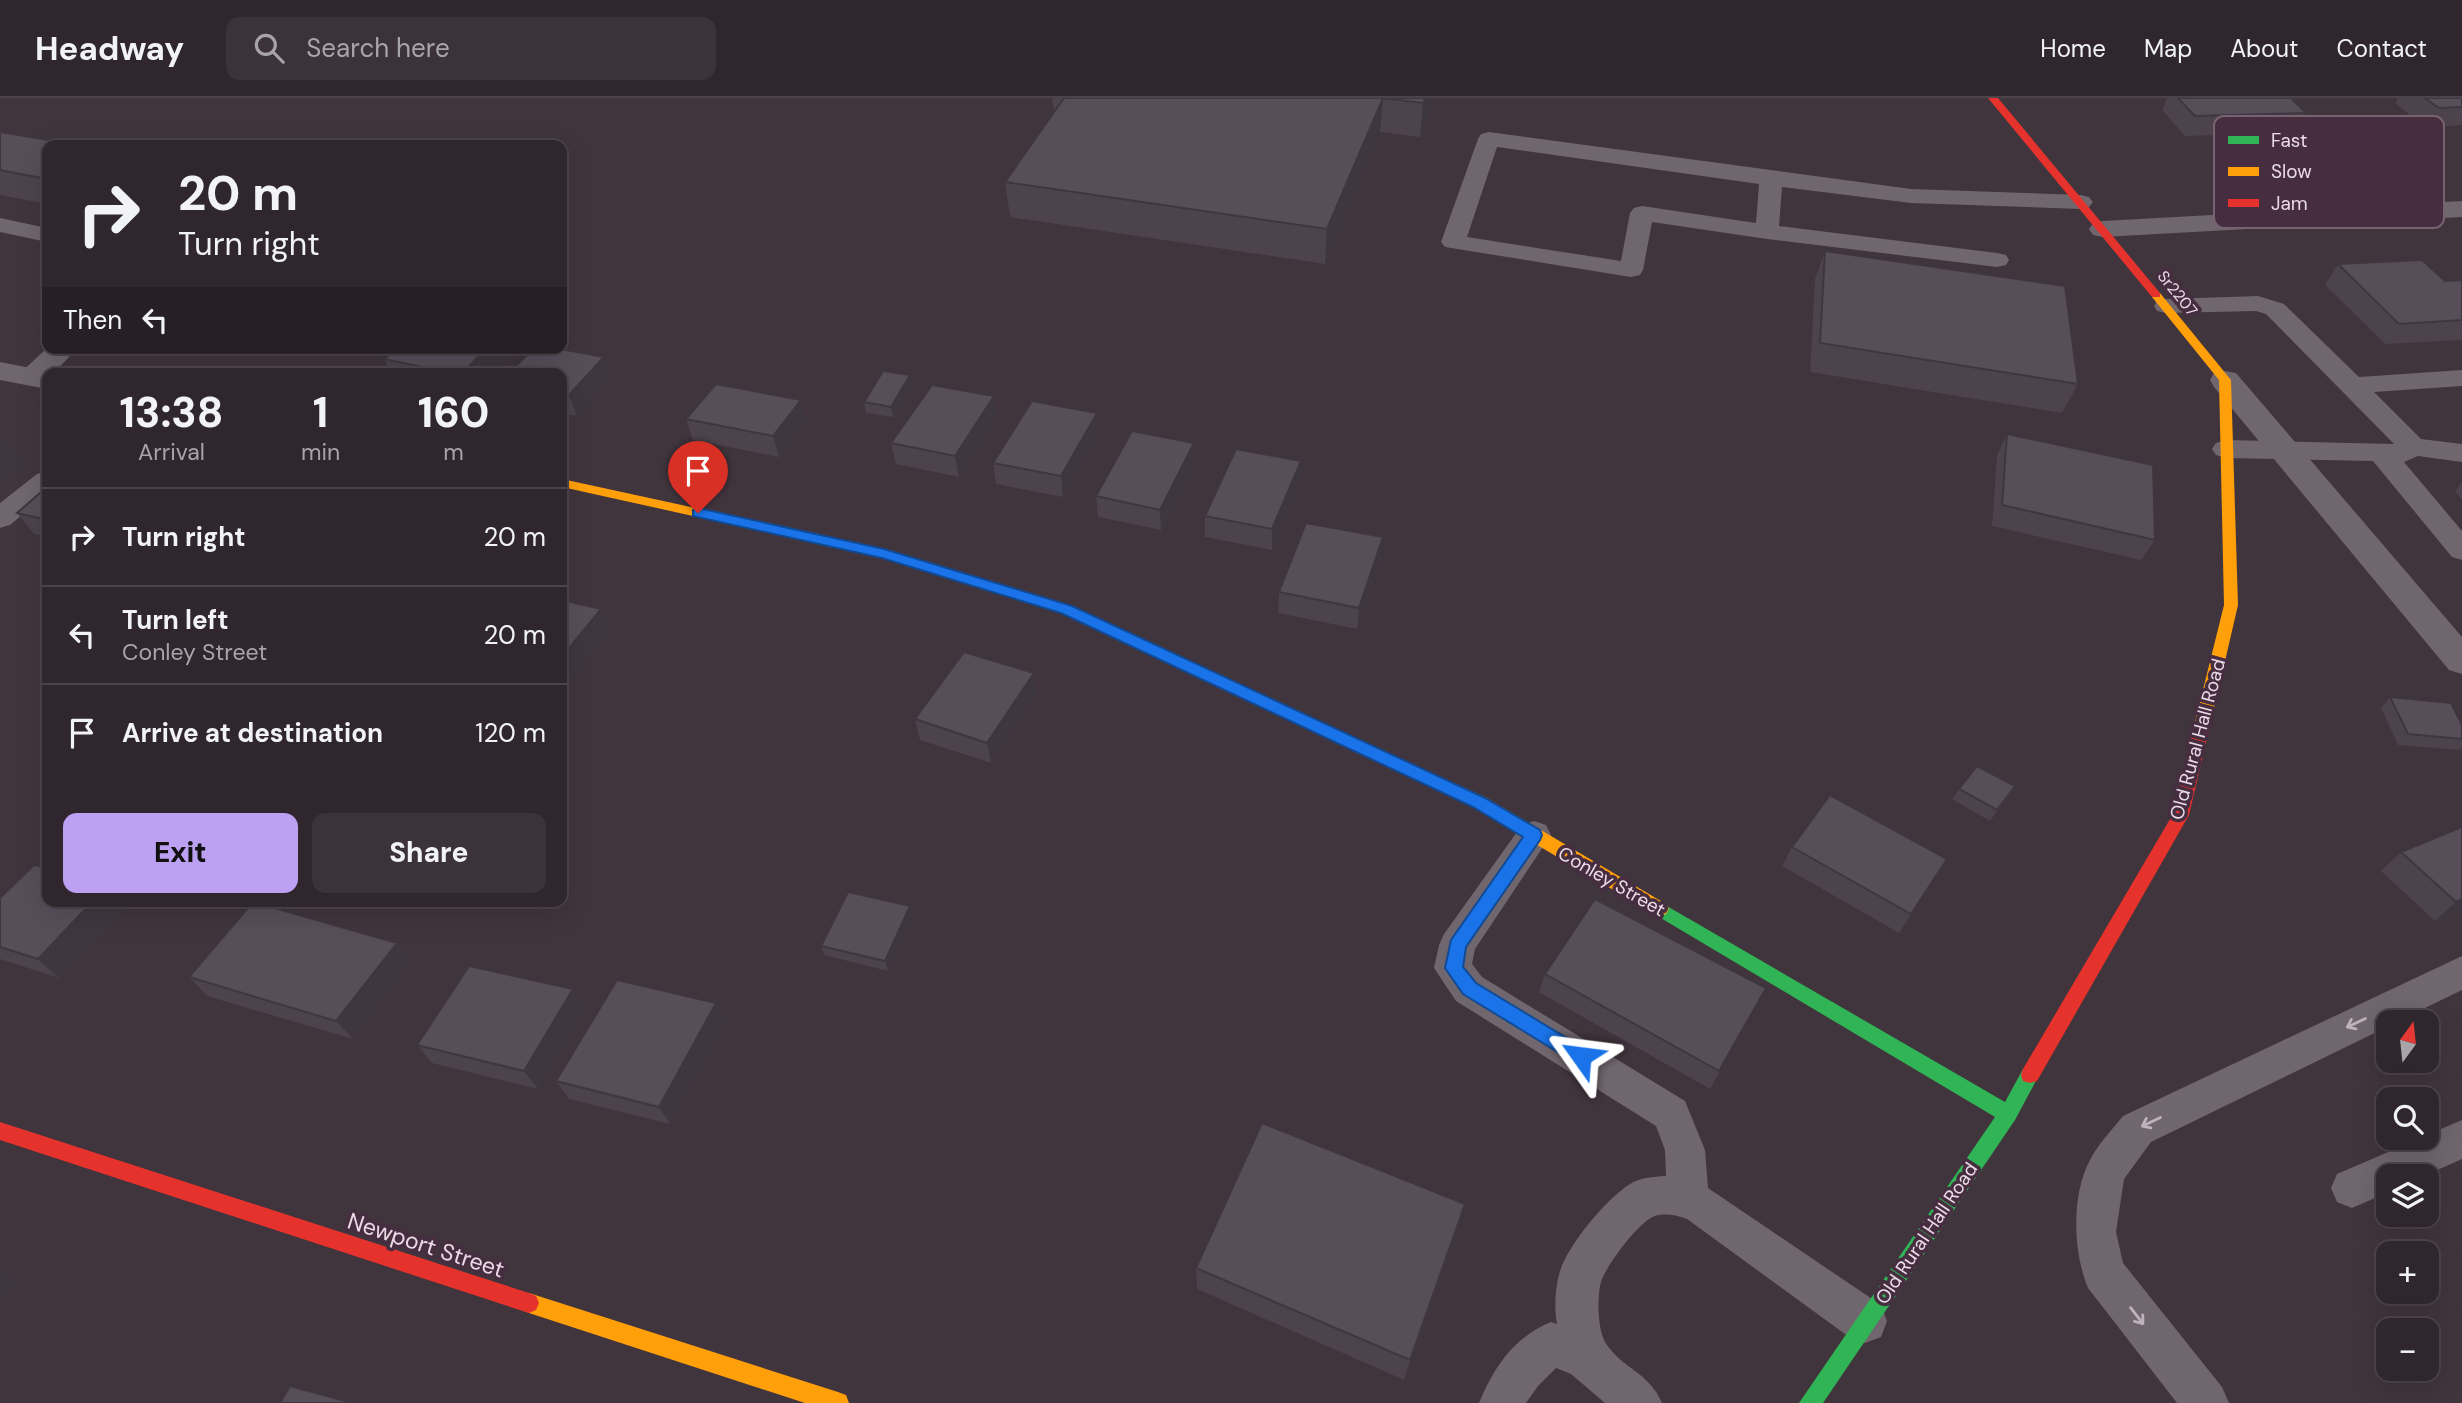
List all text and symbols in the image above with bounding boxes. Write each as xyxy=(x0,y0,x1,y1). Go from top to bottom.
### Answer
search box xyxy=(226,17,716,80)
text: Headway xyxy=(35,27,184,70)
icon: search xyxy=(250,29,288,67)
text: Search here xyxy=(306,31,450,65)
text: Home xyxy=(2040,33,2106,64)
text: Map xyxy=(2144,33,2192,64)
text: About xyxy=(2230,33,2299,64)
text: Contact xyxy=(2337,33,2427,64)
legend xyxy=(2214,116,2444,228)
text: Fast xyxy=(2271,128,2307,153)
text: Slow xyxy=(2271,159,2312,184)
text: 20 m xyxy=(178,161,298,225)
icon: right xyxy=(63,168,154,259)
text: Jam xyxy=(2271,191,2308,216)
text: Turn right xyxy=(178,223,320,265)
street label: Sr2207 xyxy=(2153,266,2202,320)
icon: left xyxy=(136,301,174,339)
text: Then xyxy=(63,303,122,337)
text: 13:38 xyxy=(120,385,223,440)
text: 1 xyxy=(313,385,328,440)
text: 160 xyxy=(418,385,489,440)
text: Arrival xyxy=(138,437,205,467)
text: min xyxy=(301,437,340,467)
text: m xyxy=(443,437,464,467)
pin xyxy=(668,441,728,513)
icon: arrive xyxy=(679,452,717,490)
icon: right xyxy=(63,518,101,556)
text: Turn right xyxy=(122,520,246,554)
text: 20 m xyxy=(483,520,546,554)
text: Turn left xyxy=(122,603,229,637)
icon: left xyxy=(63,616,101,654)
text: 20 m xyxy=(483,618,546,652)
text: Conley Street xyxy=(122,637,267,667)
street label: Old Rural Hall Road xyxy=(2164,656,2231,822)
icon: arrive xyxy=(63,714,101,752)
text: Arrive at destination xyxy=(122,716,383,750)
text: 120 m xyxy=(475,716,546,750)
button: Exit xyxy=(63,813,298,893)
button: Share xyxy=(312,813,546,893)
street label: Conley Street xyxy=(1554,841,1670,922)
north arrow xyxy=(2376,1010,2440,1073)
map controls xyxy=(2376,1010,2439,1381)
one-way arrow xyxy=(2346,1017,2367,1030)
position arrow xyxy=(1544,1019,1618,1093)
button: search xyxy=(2376,1087,2439,1150)
one-way arrow xyxy=(2141,1115,2162,1129)
street label: Old Rural Hall Road xyxy=(1870,1158,1983,1309)
button: layers xyxy=(2376,1164,2439,1227)
street label: Newport Street xyxy=(344,1206,508,1284)
button: + xyxy=(2376,1241,2439,1304)
one-way arrow xyxy=(2130,1306,2145,1325)
button: − xyxy=(2376,1318,2439,1381)

